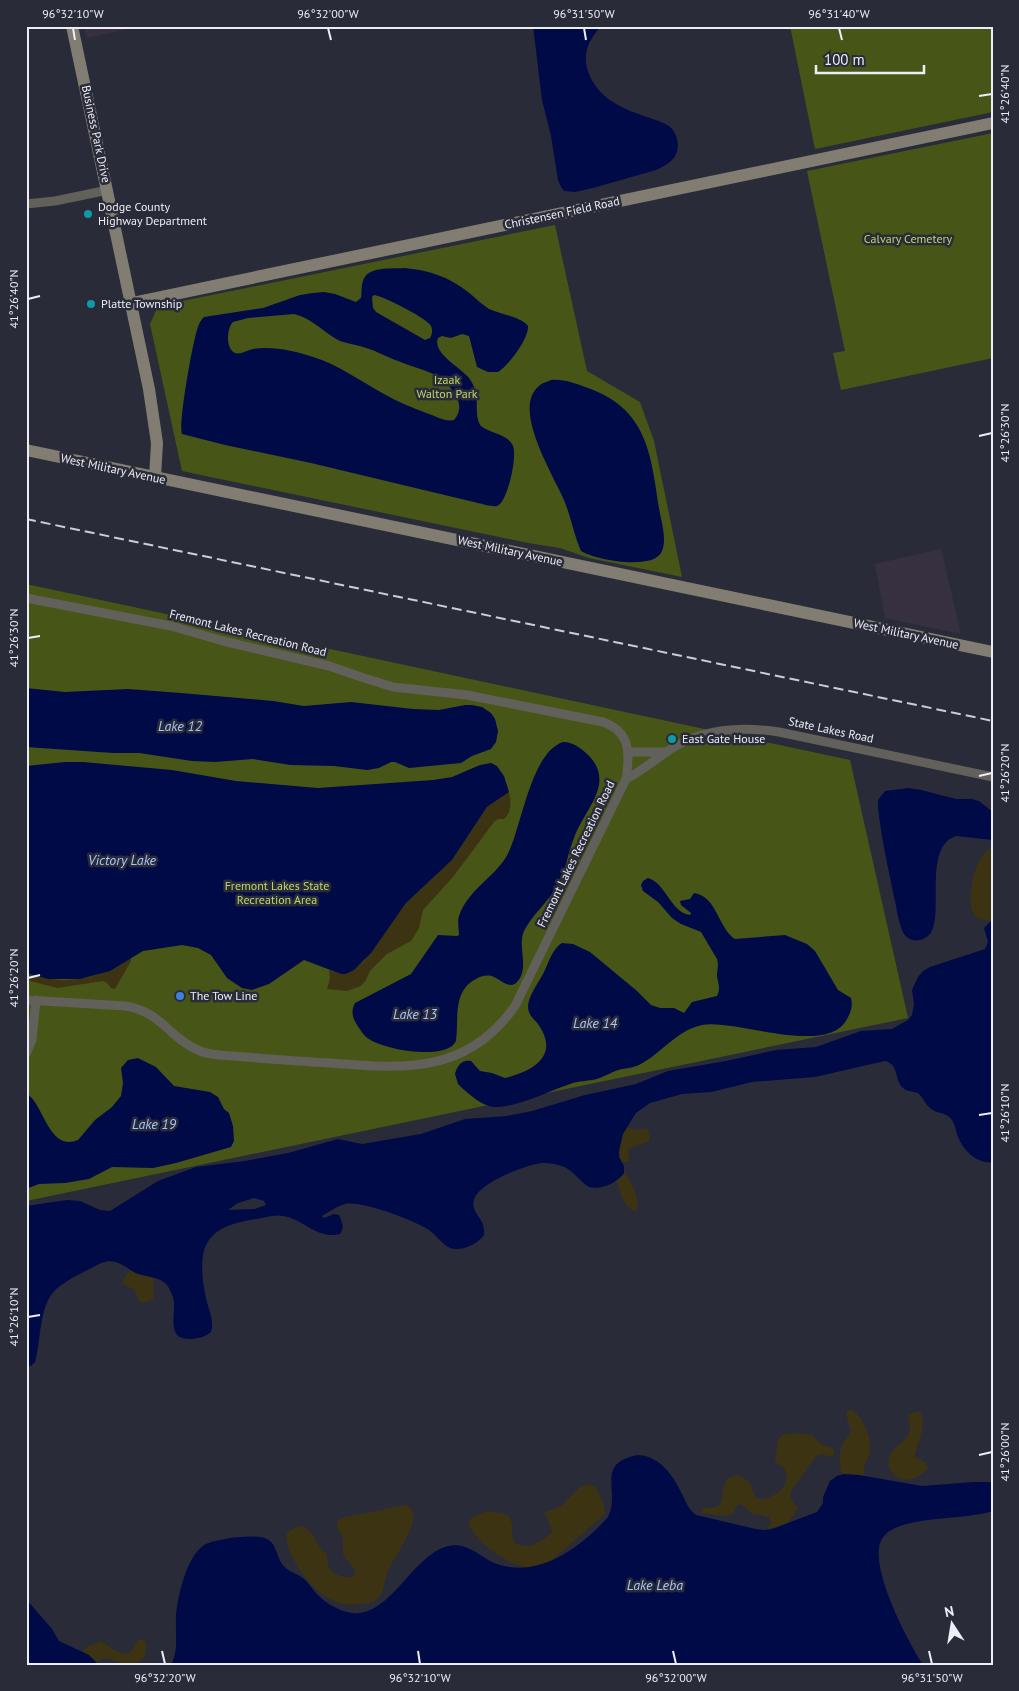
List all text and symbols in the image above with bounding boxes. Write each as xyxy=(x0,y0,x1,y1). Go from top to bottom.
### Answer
text: 96°32'10"W xyxy=(42,6,104,21)
text: 96°32'00"W xyxy=(297,6,359,21)
text: 96°31'50"W xyxy=(553,6,615,21)
text: 96°31'40"W xyxy=(808,6,870,21)
scale bar xyxy=(816,42,924,74)
text: 100 m xyxy=(824,50,865,69)
text: 41°26'40"N xyxy=(997,64,1012,124)
street label: Business Park Drive xyxy=(79,84,114,184)
street label: Christensen Field Road xyxy=(503,193,621,232)
place label: Dodge County Highway Department xyxy=(98,199,207,228)
marker: Dodge County Highway Department xyxy=(82,208,94,220)
park label: Calvary Cemetery xyxy=(864,231,953,246)
text: 41°26'40"N xyxy=(6,269,21,329)
place label: Platte Township xyxy=(101,296,182,311)
marker: Platte Township xyxy=(85,298,97,310)
park label: Izaak Walton Park xyxy=(416,372,478,401)
text: 41°26'30"N xyxy=(997,403,1012,463)
street label: West Military Avenue xyxy=(59,450,167,487)
street label: West Military Avenue xyxy=(456,532,564,569)
street label: Fremont Lakes Recreation Road xyxy=(168,606,328,659)
text: 41°26'30"N xyxy=(6,608,21,668)
street label: West Military Avenue xyxy=(852,615,960,652)
street label: State Lakes Road xyxy=(787,713,875,746)
water label: Lake 12 xyxy=(158,717,203,735)
place label: East Gate House xyxy=(682,731,765,746)
marker: East Gate House xyxy=(666,733,678,745)
text: 41°26'20"N xyxy=(997,743,1012,803)
street label: Fremont Lakes Recreation Road xyxy=(533,778,618,930)
water label: Victory Lake xyxy=(88,851,157,869)
park label: Fremont Lakes State Recreation Area xyxy=(225,878,329,907)
text: 41°26'20"N xyxy=(6,948,21,1008)
place label: The Tow Line xyxy=(190,988,257,1003)
marker: The Tow Line xyxy=(174,990,186,1002)
water label: Lake 13 xyxy=(393,1005,438,1023)
water label: Lake 14 xyxy=(573,1014,618,1032)
text: 41°26'10"N xyxy=(997,1083,1012,1143)
water label: Lake 19 xyxy=(132,1115,177,1133)
text: 41°26'10"N xyxy=(6,1287,21,1347)
text: 41°26'00"N xyxy=(997,1422,1012,1482)
water label: Lake Leba xyxy=(627,1576,683,1594)
north arrow xyxy=(926,1598,976,1648)
text: N xyxy=(943,1602,956,1621)
text: 96°32'20"W xyxy=(134,1670,196,1685)
text: 96°32'10"W xyxy=(389,1670,451,1685)
text: 96°32'00"W xyxy=(645,1670,707,1685)
text: 96°31'50"W xyxy=(901,1670,963,1685)

